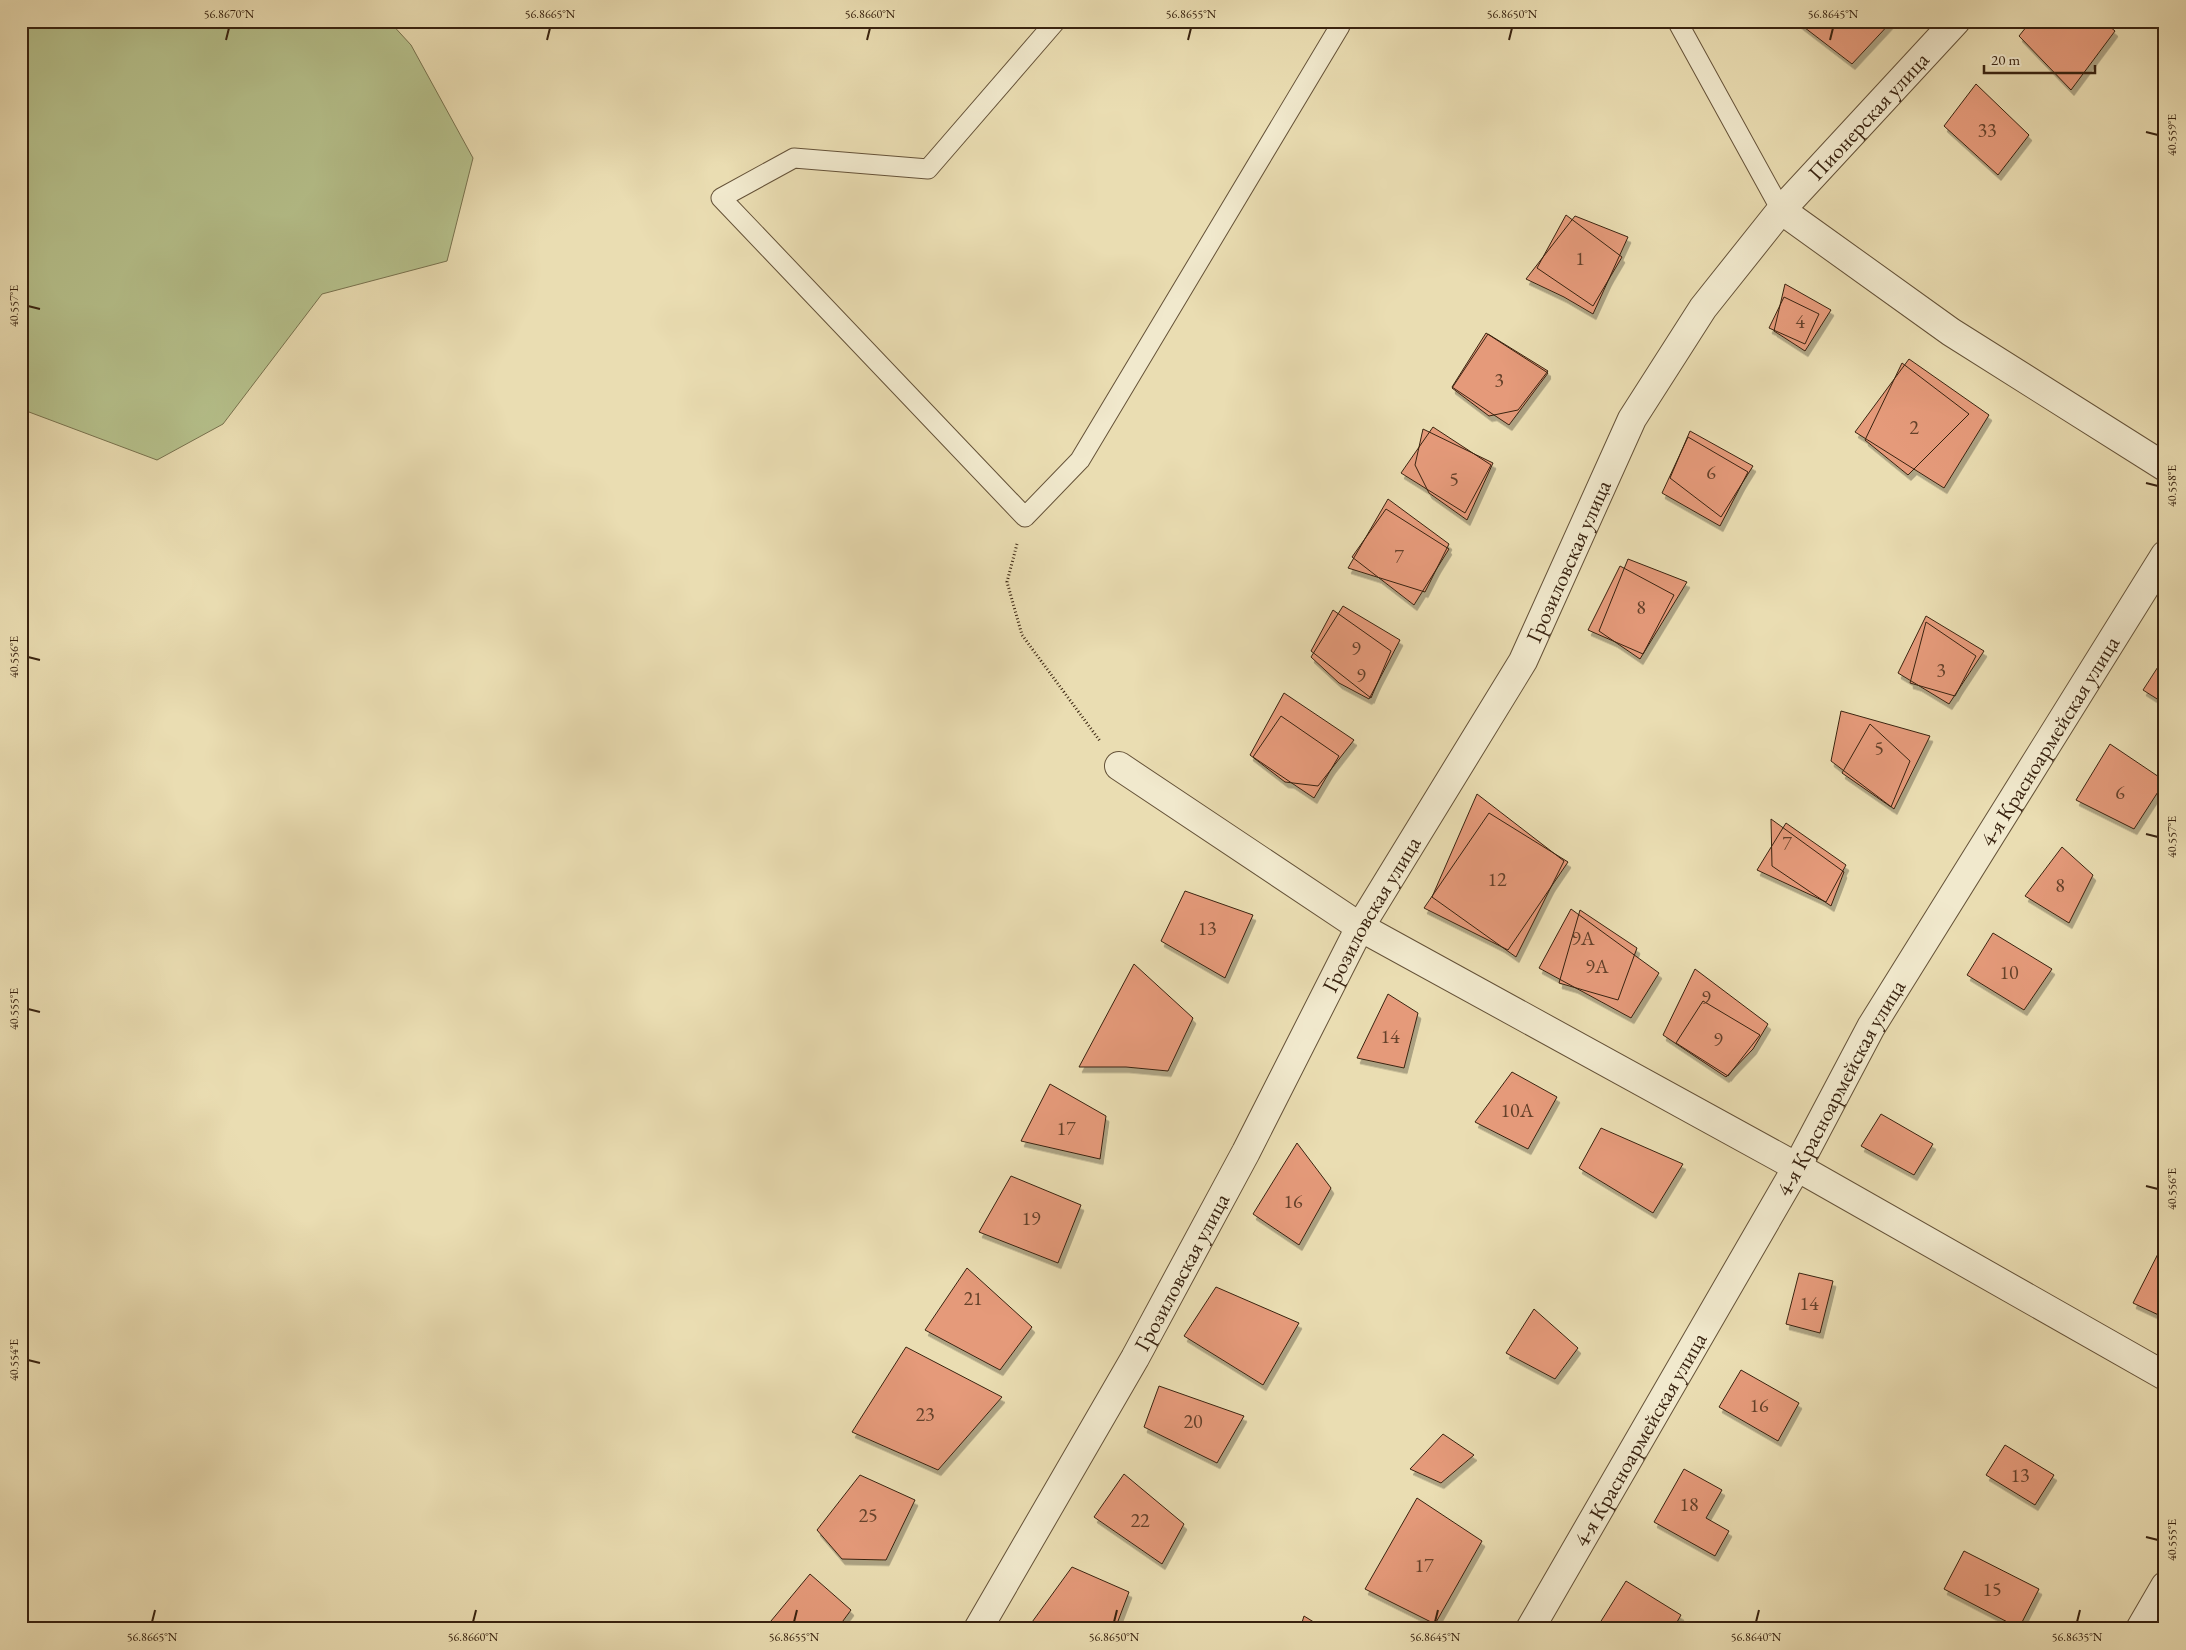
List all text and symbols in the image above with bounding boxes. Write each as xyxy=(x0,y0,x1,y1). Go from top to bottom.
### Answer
text: 56.8670°N xyxy=(204,6,255,22)
text: 56.8665°N xyxy=(525,6,576,22)
text: 56.8660°N xyxy=(845,6,896,22)
text: 56.8655°N xyxy=(1166,6,1217,22)
text: 56.8650°N xyxy=(1487,6,1538,22)
text: 56.8645°N xyxy=(1808,6,1859,22)
scale bar xyxy=(1984,42,2095,74)
street label: Пионерская улица xyxy=(1802,46,1935,187)
text: 20 m xyxy=(1991,50,2020,69)
text: 40.559°E xyxy=(2164,114,2180,156)
house number: 33 xyxy=(1977,117,1997,143)
house number: 1 xyxy=(1575,245,1585,271)
text: 40.557°E xyxy=(6,285,22,327)
house number: 4 xyxy=(1795,308,1805,334)
house number: 3 xyxy=(1494,367,1504,393)
house number: 2 xyxy=(1909,414,1919,440)
house number: 6 xyxy=(1706,459,1716,485)
text: 40.558°E xyxy=(2164,465,2180,507)
house number: 5 xyxy=(1449,466,1459,492)
street label: Грозиловская улица xyxy=(1519,475,1618,647)
house number: 7 xyxy=(1394,543,1404,569)
house number: 8 xyxy=(1636,594,1646,620)
street label: 4-я Красноармейская улица xyxy=(1973,630,2126,852)
house number: 9 xyxy=(1351,635,1361,661)
text: 40.556°E xyxy=(6,636,22,678)
house number: 3 xyxy=(1936,657,1946,683)
house number: 9 xyxy=(1356,662,1366,688)
house number: 5 xyxy=(1874,735,1884,761)
house number: 6 xyxy=(2115,779,2125,805)
text: 40.557°E xyxy=(2164,816,2180,858)
house number: 7 xyxy=(1782,830,1792,856)
street label: Грозиловская улица xyxy=(1315,831,1427,997)
house number: 12 xyxy=(1487,866,1507,892)
house number: 8 xyxy=(2055,872,2065,898)
house number: 13 xyxy=(1197,915,1217,941)
house number: 9А xyxy=(1571,925,1595,951)
house number: 9А xyxy=(1585,953,1609,979)
house number: 10 xyxy=(1999,959,2019,985)
street label: 4-я Красноармейская улица xyxy=(1769,974,1912,1201)
house number: 9 xyxy=(1701,984,1711,1010)
text: 40.555°E xyxy=(6,988,22,1030)
house number: 14 xyxy=(1380,1023,1400,1049)
house number: 9 xyxy=(1713,1026,1723,1052)
house number: 10А xyxy=(1500,1097,1534,1123)
house number: 17 xyxy=(1056,1115,1076,1141)
text: 40.556°E xyxy=(2164,1168,2180,1210)
street label: Грозиловская улица xyxy=(1128,1188,1236,1356)
house number: 16 xyxy=(1283,1188,1303,1214)
house number: 19 xyxy=(1021,1205,1041,1231)
house number: 21 xyxy=(963,1285,983,1311)
house number: 14 xyxy=(1799,1290,1819,1316)
street label: 4-я Красноармейская улица xyxy=(1567,1327,1713,1552)
text: 40.554°E xyxy=(6,1339,22,1381)
house number: 16 xyxy=(1749,1392,1769,1418)
house number: 23 xyxy=(915,1401,935,1427)
house number: 20 xyxy=(1183,1408,1203,1434)
house number: 13 xyxy=(2010,1462,2030,1488)
house number: 18 xyxy=(1679,1491,1699,1517)
house number: 25 xyxy=(858,1502,878,1528)
house number: 22 xyxy=(1130,1507,1150,1533)
text: 40.555°E xyxy=(2164,1519,2180,1561)
house number: 17 xyxy=(1414,1552,1434,1578)
house number: 15 xyxy=(1982,1576,2002,1602)
text: 56.8665°N xyxy=(127,1629,178,1645)
text: 56.8660°N xyxy=(448,1629,499,1645)
text: 56.8655°N xyxy=(769,1629,820,1645)
text: 56.8650°N xyxy=(1089,1629,1140,1645)
text: 56.8645°N xyxy=(1410,1629,1461,1645)
text: 56.8640°N xyxy=(1731,1629,1782,1645)
text: 56.8635°N xyxy=(2052,1629,2103,1645)

